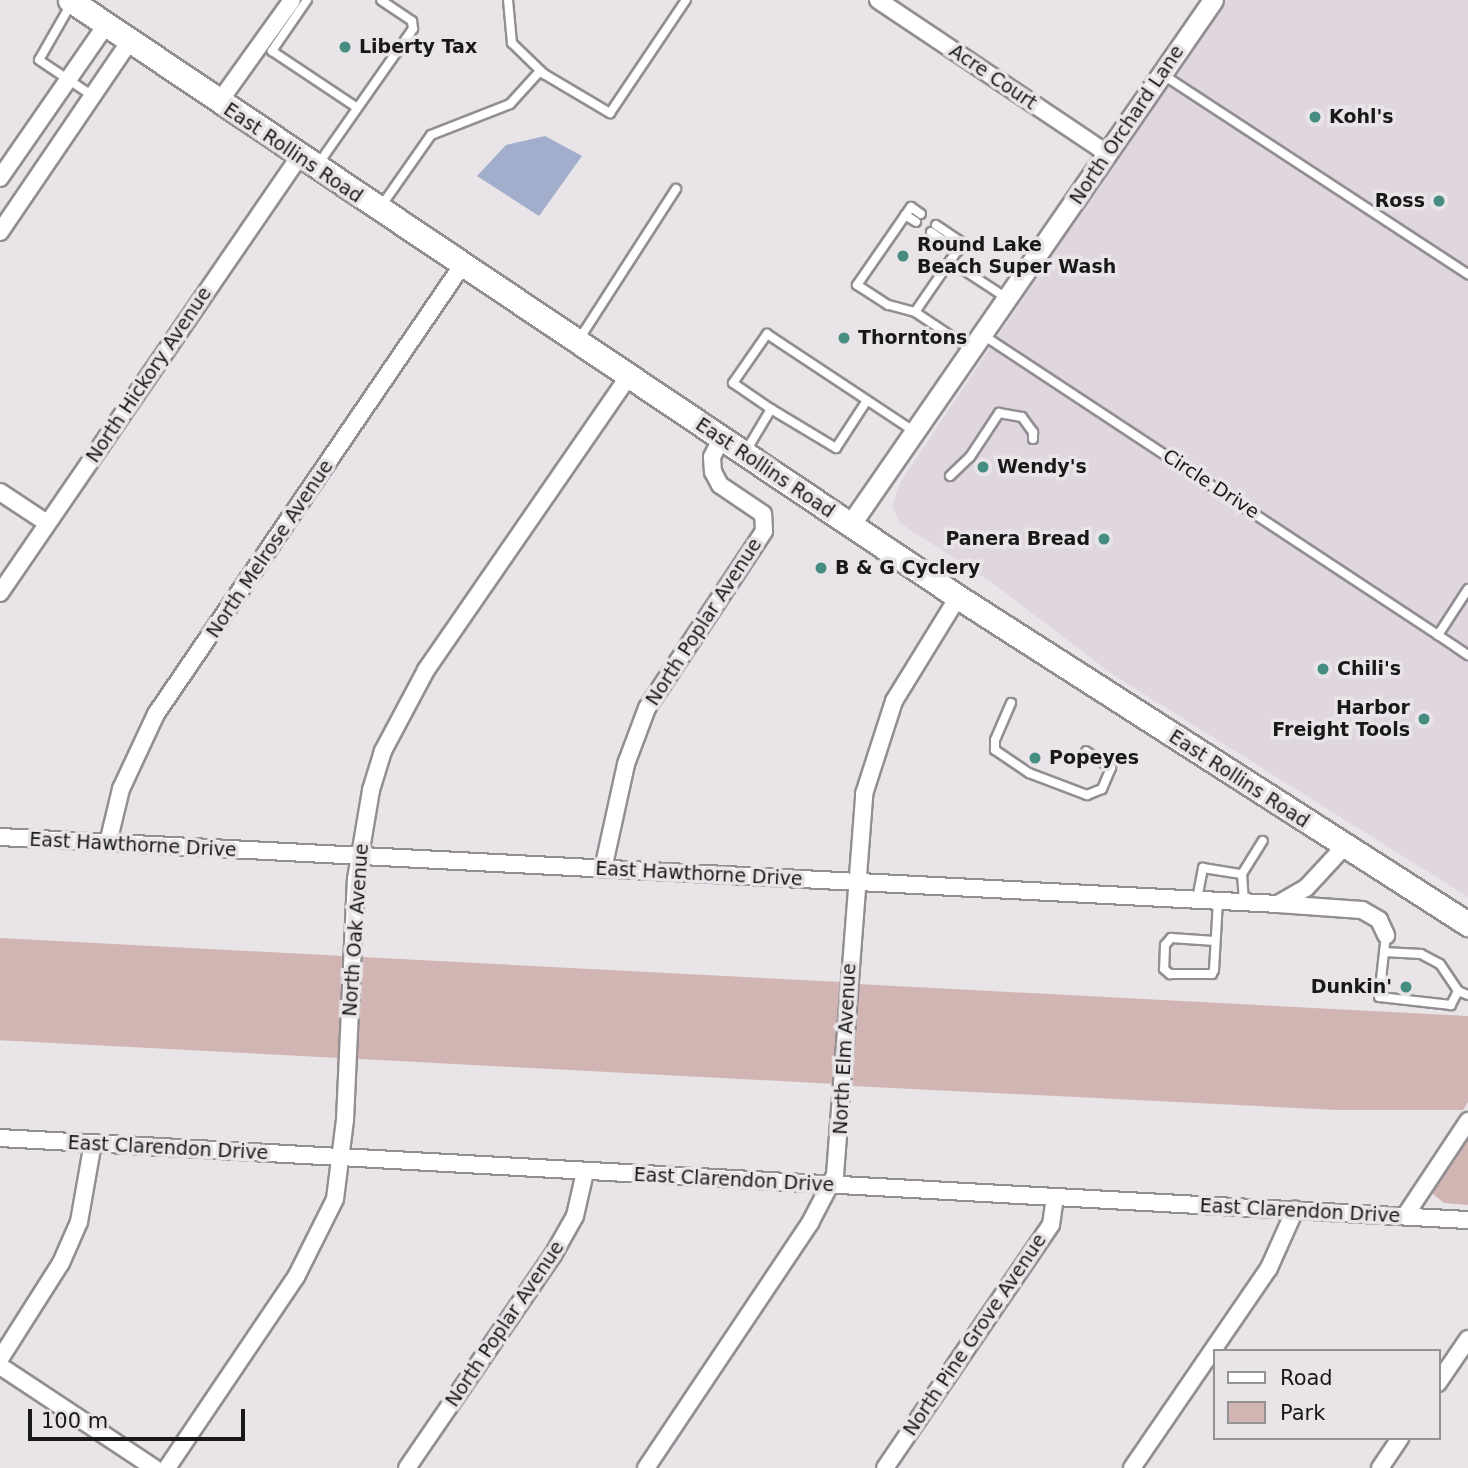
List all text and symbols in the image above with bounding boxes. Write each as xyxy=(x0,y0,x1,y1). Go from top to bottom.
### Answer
place label: Liberty Tax xyxy=(359,36,477,58)
marker: Liberty Tax xyxy=(337,39,353,55)
street label: Acre Court xyxy=(945,39,1041,115)
street label: North Orchard Lane xyxy=(1065,41,1189,209)
street label: East Rollins Road xyxy=(219,98,367,208)
place label: Kohl's xyxy=(1329,106,1394,128)
marker: Kohl's xyxy=(1307,109,1323,125)
place label: Ross xyxy=(1375,190,1425,212)
marker: Ross xyxy=(1431,193,1447,209)
place label: Round Lake Beach Super Wash xyxy=(917,234,1116,278)
marker: Round Lake Beach Super Wash xyxy=(895,248,911,264)
street label: North Hickory Avenue xyxy=(82,283,216,467)
place label: Thorntons xyxy=(858,327,967,349)
marker: Thorntons xyxy=(836,330,852,346)
street label: East Rollins Road xyxy=(691,413,839,523)
street label: Circle Drive xyxy=(1159,444,1263,524)
street label: North Melrose Avenue xyxy=(202,456,338,642)
place label: Wendy's xyxy=(997,456,1087,478)
marker: Wendy's xyxy=(975,459,991,475)
place label: Panera Bread xyxy=(945,528,1090,550)
marker: Panera Bread xyxy=(1096,531,1112,547)
street label: North Poplar Avenue xyxy=(641,534,767,710)
place label: B & G Cyclery xyxy=(835,557,980,579)
marker: B & G Cyclery xyxy=(813,560,829,576)
place label: Chili's xyxy=(1337,658,1401,680)
marker: Chili's xyxy=(1315,661,1331,677)
place label: Harbor Freight Tools xyxy=(1272,697,1410,741)
marker: Harbor Freight Tools xyxy=(1416,711,1432,727)
street label: East Rollins Road xyxy=(1165,725,1313,833)
place label: Popeyes xyxy=(1049,747,1139,769)
marker: Popeyes xyxy=(1027,750,1043,766)
street label: East Hawthorne Drive xyxy=(29,828,237,862)
street label: North Oak Avenue xyxy=(339,843,373,1017)
street label: East Hawthorne Drive xyxy=(595,857,803,891)
street label: North Elm Avenue xyxy=(829,963,861,1135)
place label: Dunkin' xyxy=(1311,976,1392,998)
marker: Dunkin' xyxy=(1398,979,1414,995)
street label: East Clarendon Drive xyxy=(67,1131,269,1165)
street label: East Clarendon Drive xyxy=(633,1163,835,1197)
street label: East Clarendon Drive xyxy=(1199,1194,1401,1228)
street label: North Pine Grove Avenue xyxy=(899,1230,1051,1440)
street label: North Poplar Avenue xyxy=(441,1237,569,1411)
legend xyxy=(1212,1349,1440,1440)
text: Road xyxy=(1280,1366,1333,1390)
scale bar xyxy=(32,1394,248,1438)
text: Park xyxy=(1280,1401,1325,1425)
text: 100 m xyxy=(41,1409,108,1433)

